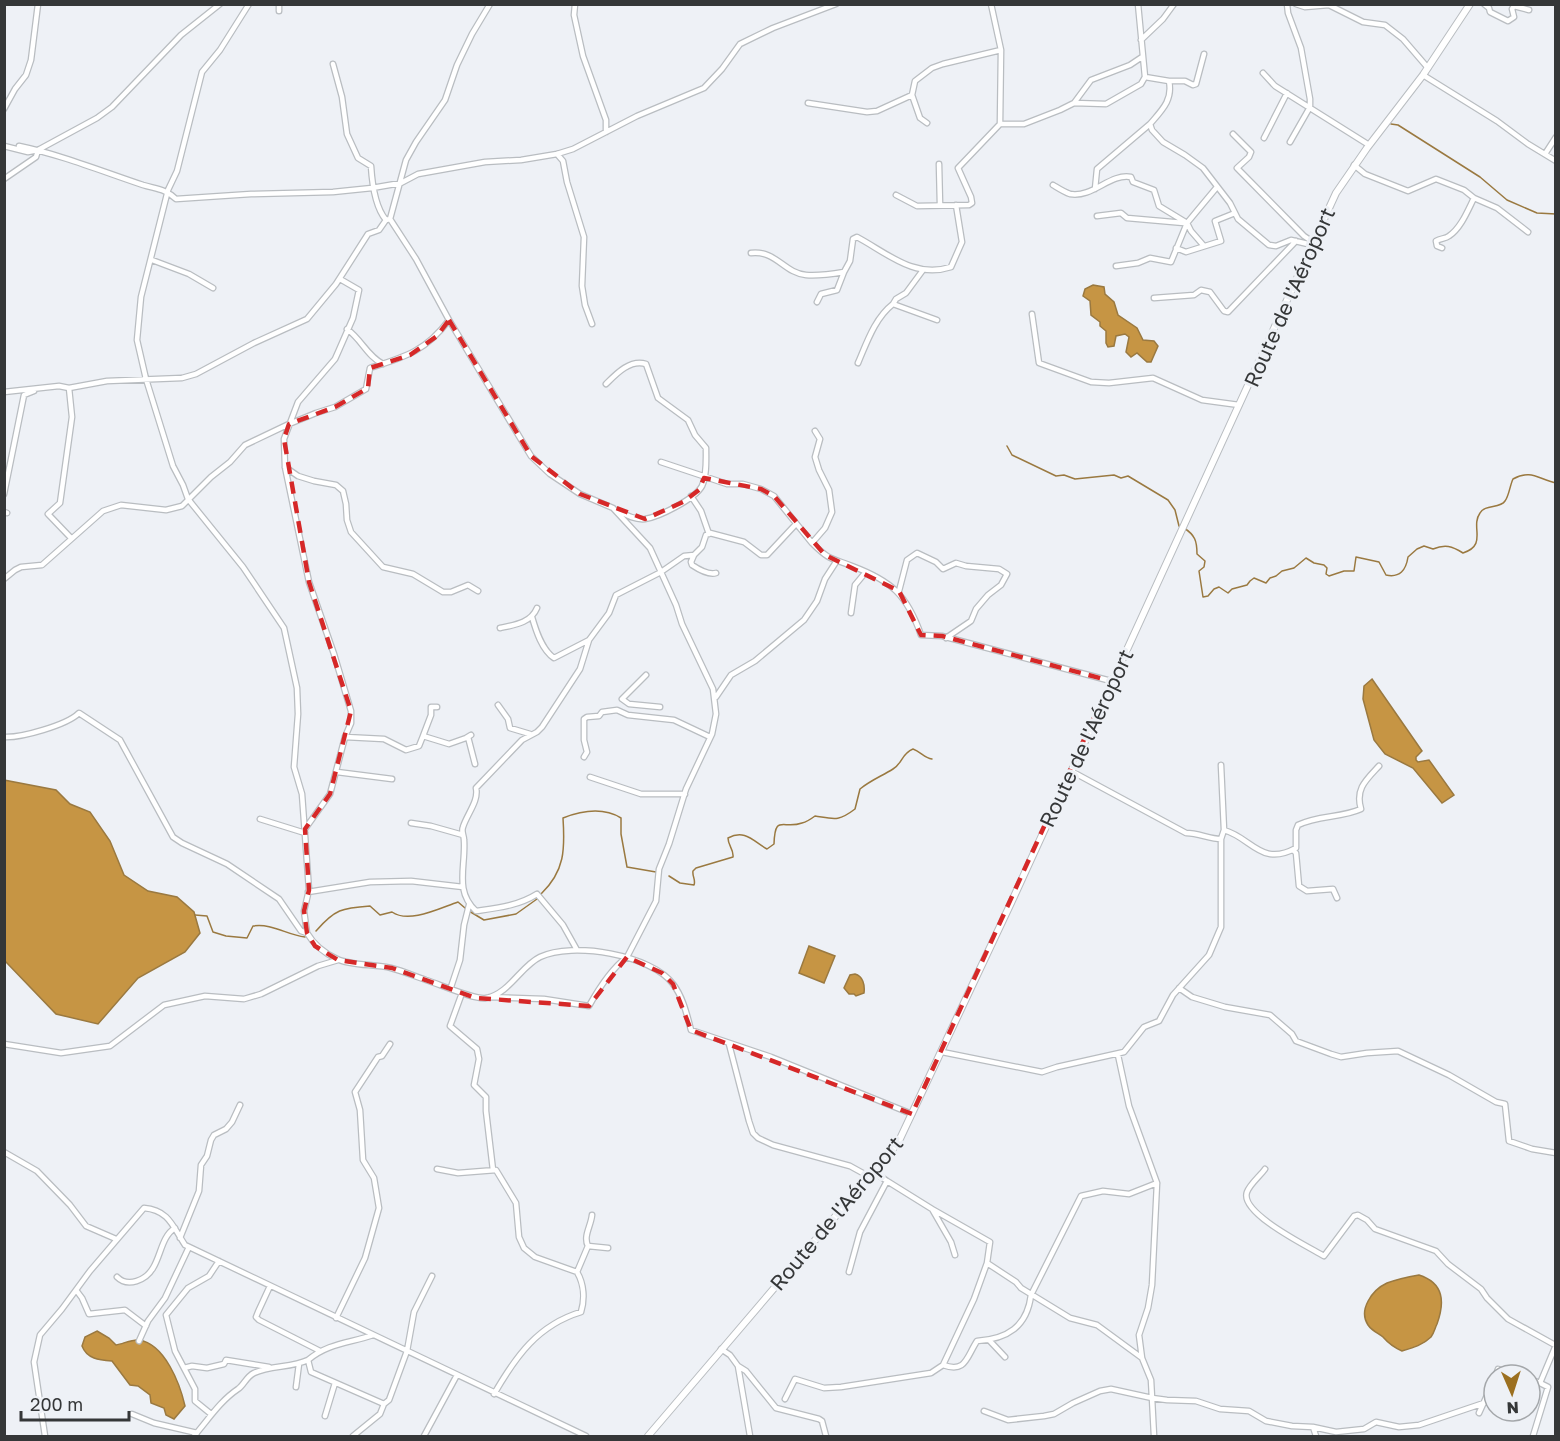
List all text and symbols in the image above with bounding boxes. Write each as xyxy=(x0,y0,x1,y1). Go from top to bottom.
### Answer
street label: Route de l'Aéroport xyxy=(1238,203,1340,391)
street label: Route de l'Aéroport xyxy=(1033,645,1139,831)
street label: Route de l'Aéroport xyxy=(764,1131,908,1295)
north arrow xyxy=(1482,1363,1542,1423)
scale bar xyxy=(21,1384,129,1422)
text: 200 m xyxy=(30,1393,83,1415)
text: N xyxy=(1506,1398,1519,1418)

